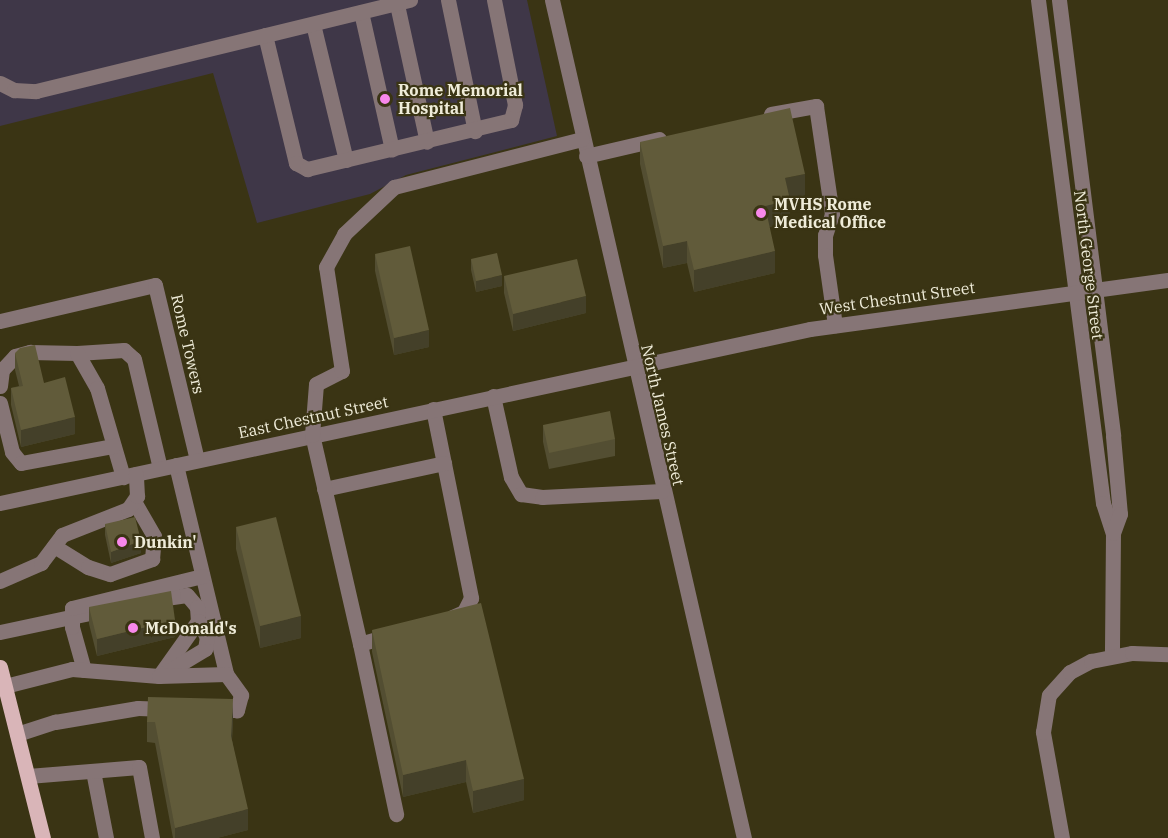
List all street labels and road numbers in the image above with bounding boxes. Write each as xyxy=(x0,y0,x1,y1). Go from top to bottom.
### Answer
street label: North George Street xyxy=(1070,189,1108,341)
street label: West Chestnut Street xyxy=(818,278,976,318)
street label: Rome Towers xyxy=(167,292,209,396)
street label: North James Street xyxy=(637,343,689,487)
street label: East Chestnut Street xyxy=(236,392,390,442)

